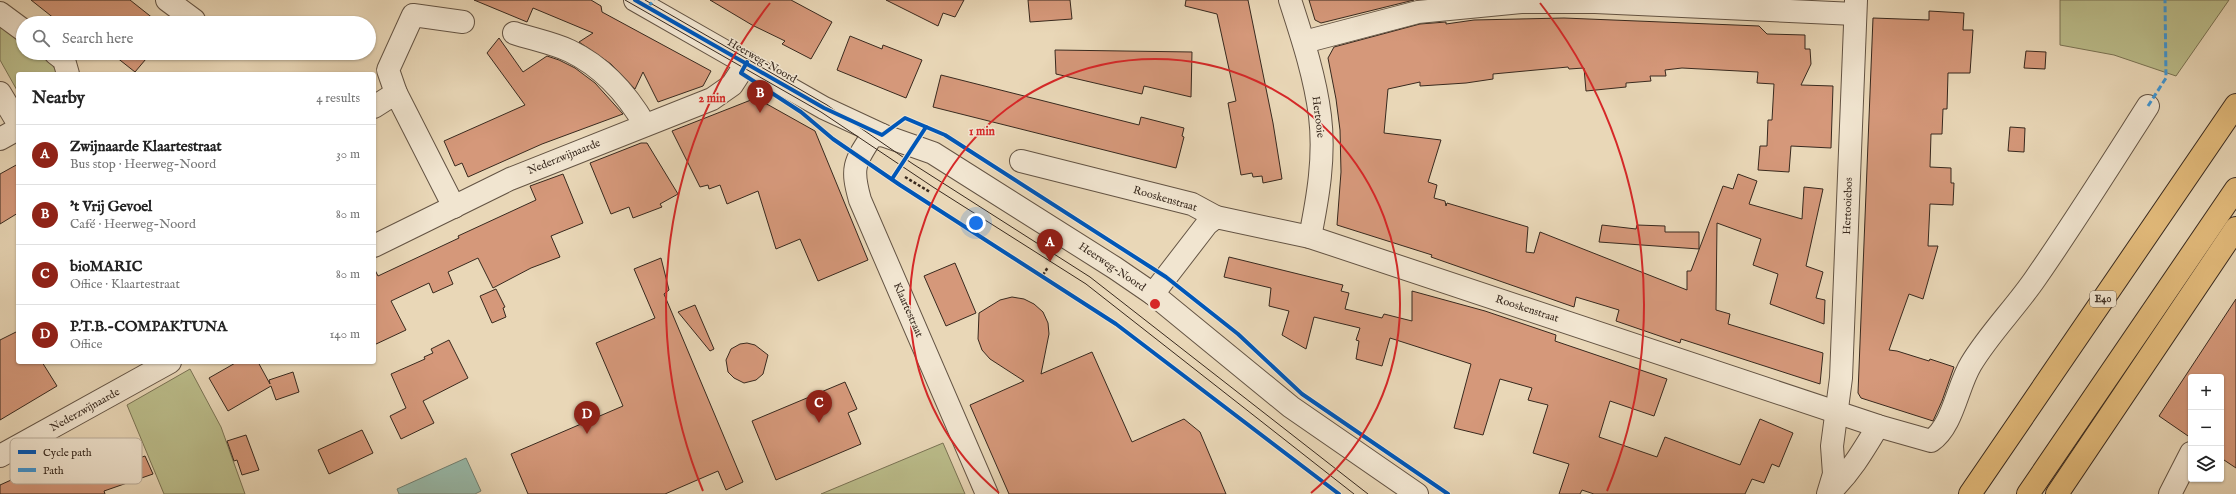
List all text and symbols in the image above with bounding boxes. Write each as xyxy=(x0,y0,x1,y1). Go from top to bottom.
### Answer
search box xyxy=(16,16,376,60)
icon: search xyxy=(30,27,52,49)
text: Search here xyxy=(62,29,133,48)
street label: Heerweg-Noord xyxy=(725,36,799,87)
pin: B xyxy=(747,80,773,113)
text: Nearby xyxy=(32,88,85,109)
text: 4 results xyxy=(316,90,360,107)
text: 2 min xyxy=(698,91,726,106)
street label: Hertooie xyxy=(1308,95,1328,139)
text: 1 min xyxy=(969,124,996,139)
street label: Nederzwijnaarde xyxy=(526,136,602,178)
text: Zwijnaarde Klaartestraat xyxy=(70,137,222,156)
text: A xyxy=(41,146,49,163)
text: 30 m xyxy=(336,146,360,163)
text: Bus stop · Heerweg-Noord xyxy=(70,156,216,173)
street label: Hertooiebos xyxy=(1840,177,1856,235)
street label: Rooskenstraat xyxy=(1131,183,1199,215)
text: 't Vrij Gevoel xyxy=(70,197,152,216)
text: B xyxy=(41,206,49,223)
text: 80 m xyxy=(336,206,360,223)
your location xyxy=(966,213,986,233)
text: Café · Heerweg-Noord xyxy=(70,216,196,233)
pin: A xyxy=(1037,229,1063,262)
street label: Heerweg-Noord xyxy=(1076,239,1148,295)
text: bioMARIC xyxy=(70,257,142,276)
text: C xyxy=(40,266,50,283)
text: 80 m xyxy=(336,266,360,283)
text: Office · Klaartestraat xyxy=(70,276,180,293)
street label: Klaartestraat xyxy=(890,281,926,340)
road number: E40 xyxy=(2090,291,2116,307)
street label: Rooskenstraat xyxy=(1494,292,1561,326)
centre of rings xyxy=(1148,297,1162,311)
text: P.T.B.-COMPAKTUNA xyxy=(70,317,227,336)
text: D xyxy=(40,326,50,343)
text: 140 m xyxy=(330,326,360,343)
text: Office xyxy=(70,336,102,353)
map controls xyxy=(2188,374,2224,482)
button: + xyxy=(2188,374,2224,410)
street label: Nederzwijnaarde xyxy=(48,385,122,435)
pin: C xyxy=(806,390,832,423)
pin: D xyxy=(574,401,600,434)
button: − xyxy=(2188,410,2224,446)
legend xyxy=(10,438,142,484)
text: Cycle path xyxy=(43,446,92,460)
button: layers xyxy=(2188,446,2224,482)
text: Path xyxy=(43,464,64,478)

